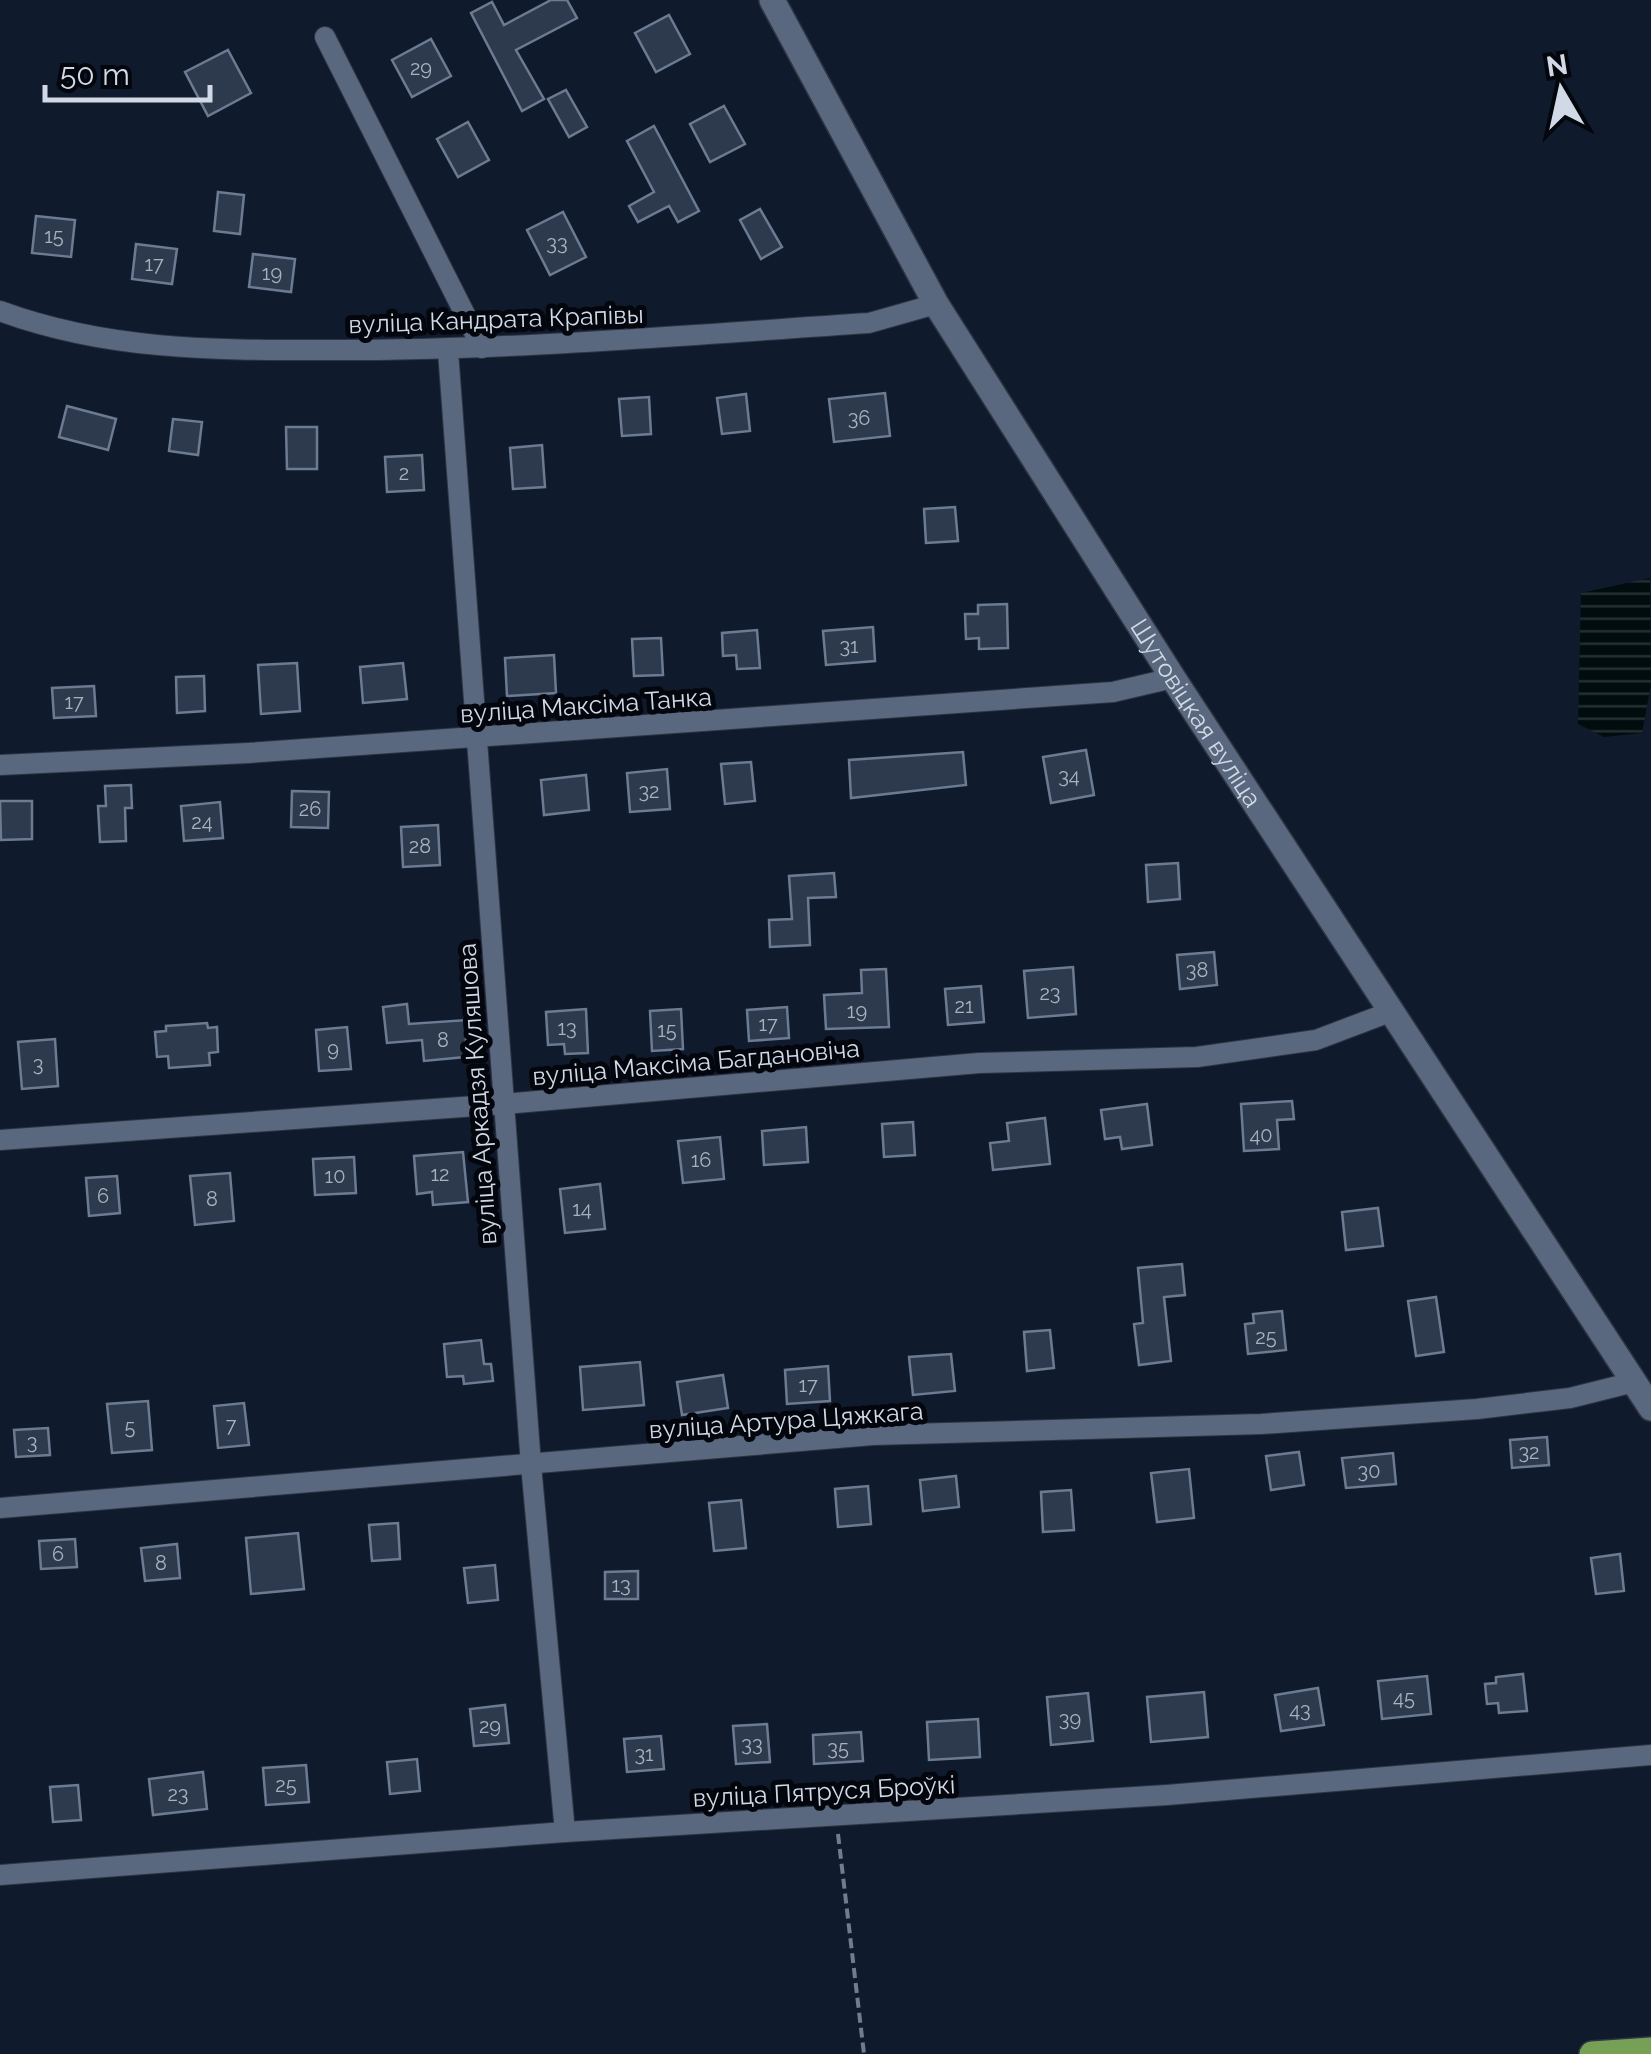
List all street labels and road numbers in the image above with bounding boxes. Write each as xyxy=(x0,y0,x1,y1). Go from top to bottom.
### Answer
street label: вуліца Кандрата Крапівы xyxy=(348,299,644,339)
street label: Шутовіцкая вуліца xyxy=(1124,613,1268,812)
street label: вуліца Максіма Танка xyxy=(459,681,713,729)
street label: вуліца Аркадзя Куляшова xyxy=(452,942,502,1246)
street label: вуліца Максіма Багдановіча xyxy=(531,1033,861,1091)
street label: вуліца Артура Цяжкага xyxy=(648,1395,924,1445)
street label: вуліца Пятруся Броўкі xyxy=(692,1769,956,1813)

